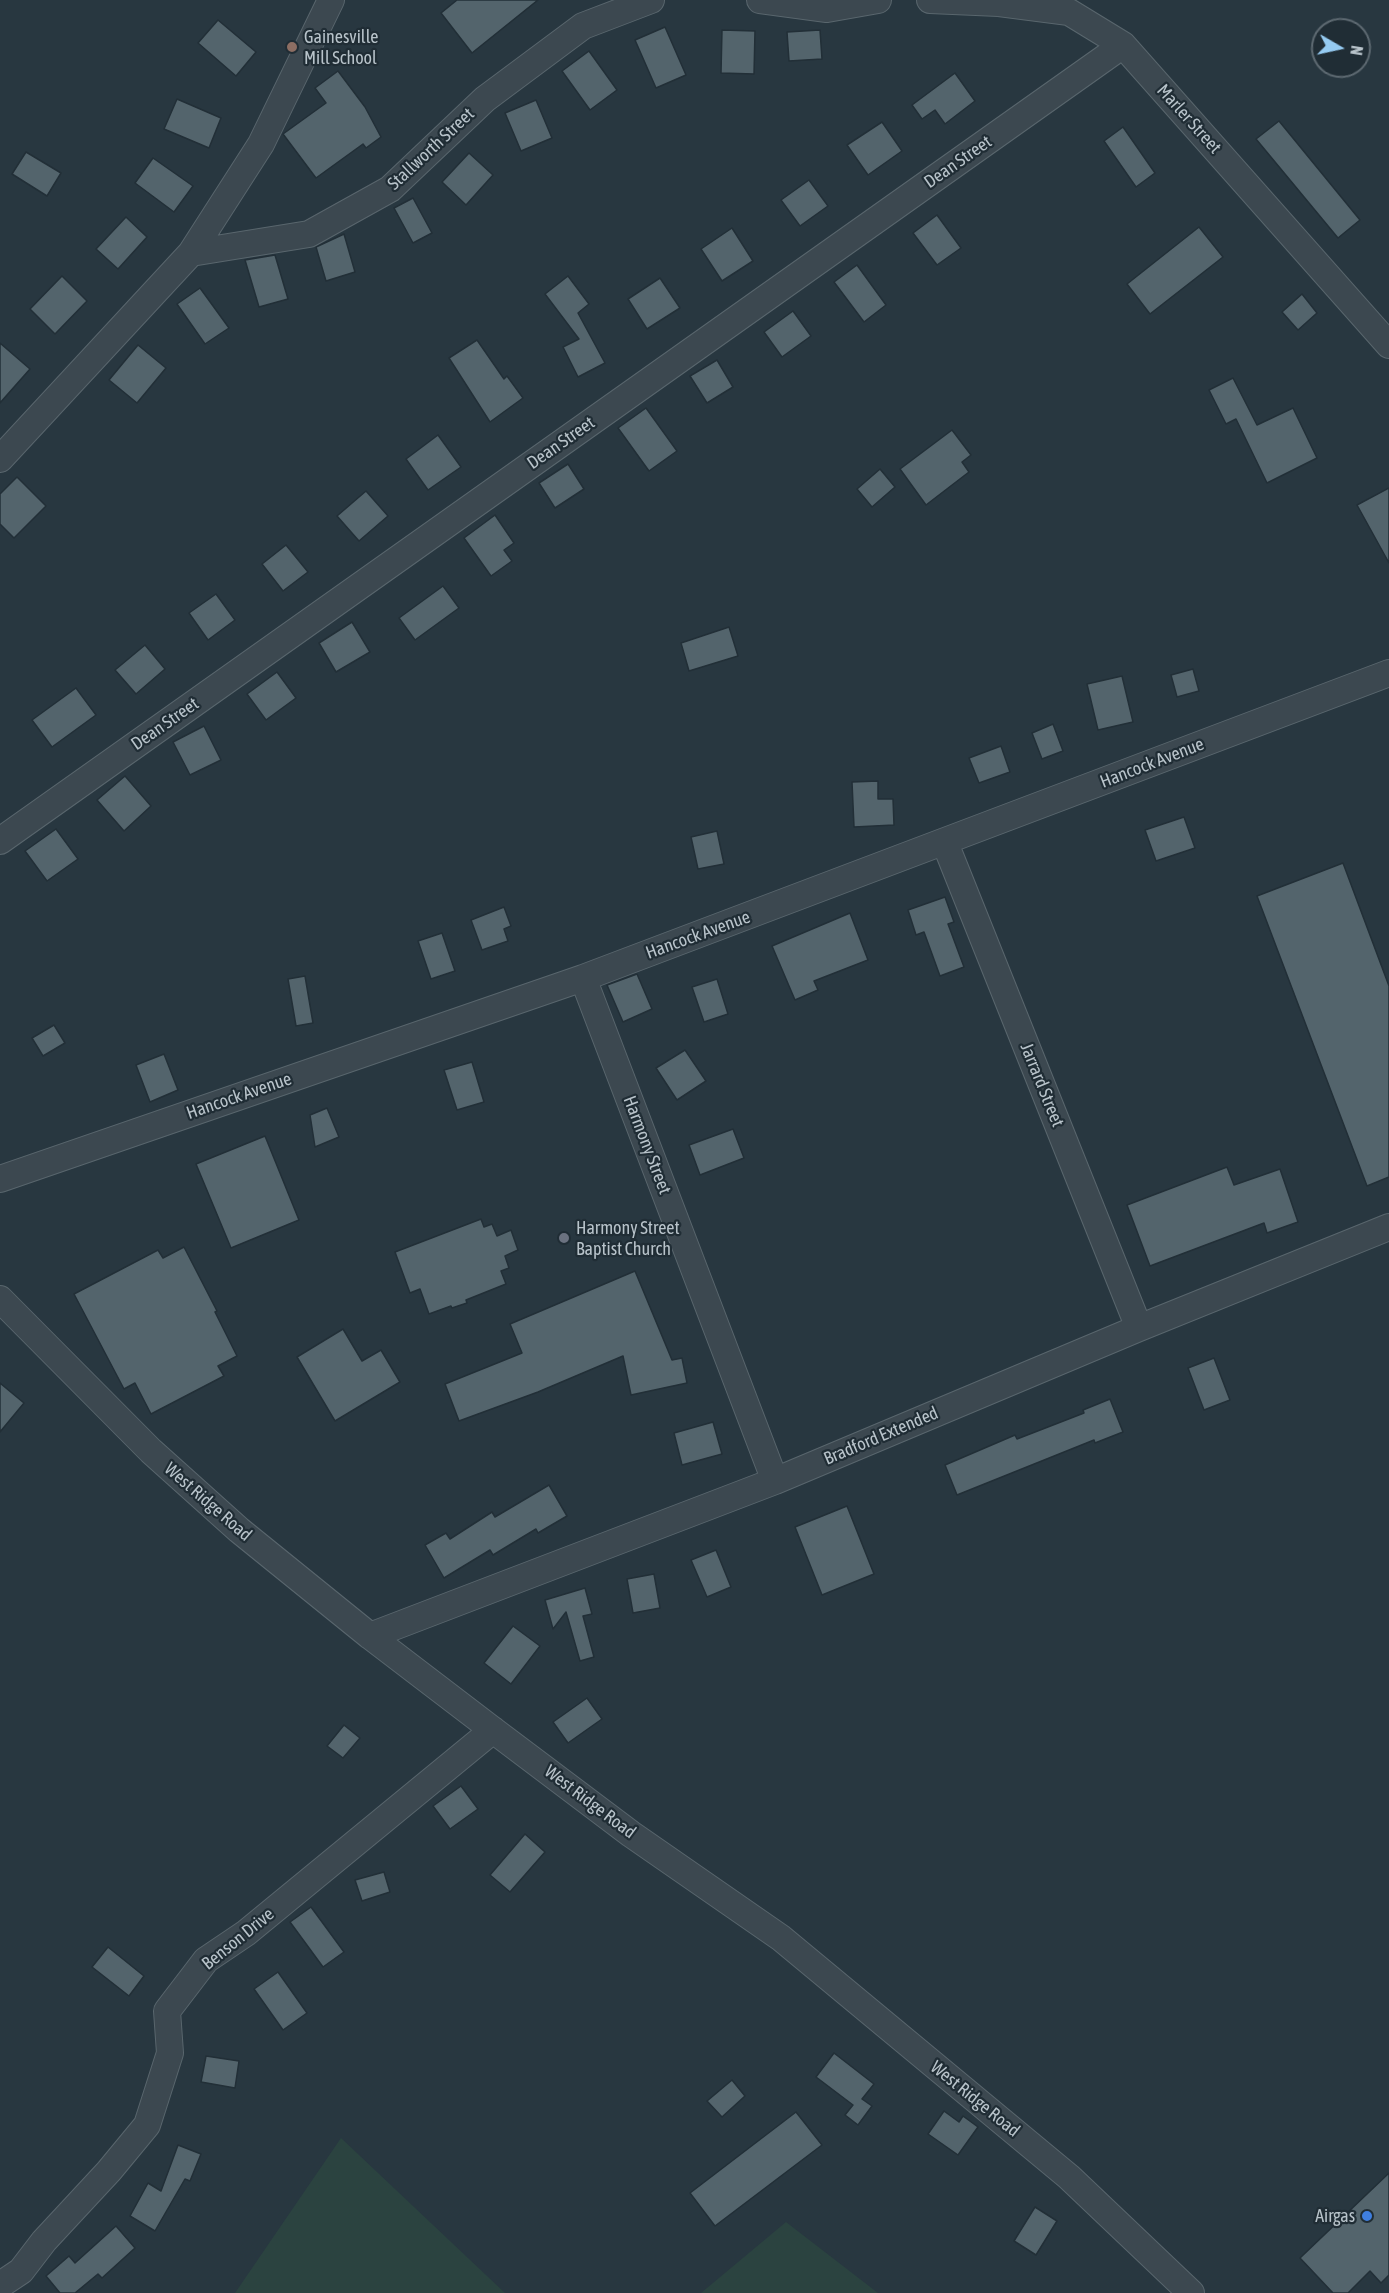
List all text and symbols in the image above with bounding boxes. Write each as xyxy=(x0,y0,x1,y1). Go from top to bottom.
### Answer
north arrow xyxy=(1311,18,1371,78)
place label: Gainesville Mill School xyxy=(304,26,378,68)
marker: Gainesville Mill School xyxy=(285,40,299,54)
text: N xyxy=(1347,44,1366,57)
street label: Marler Street xyxy=(1152,80,1226,158)
street label: Stallworth Street xyxy=(383,103,479,195)
street label: Dean Street xyxy=(920,131,996,193)
street label: Dean Street xyxy=(523,412,599,474)
street label: Dean Street xyxy=(127,693,203,755)
street label: Hancock Avenue xyxy=(1097,733,1207,793)
street label: Hancock Avenue xyxy=(643,906,753,964)
street label: Jarrard Street xyxy=(1015,1040,1069,1130)
street label: Hancock Avenue xyxy=(184,1068,294,1124)
street label: Harmony Street xyxy=(618,1093,676,1197)
place label: Harmony Street Baptist Church xyxy=(576,1217,680,1260)
marker: Harmony Street Baptist Church xyxy=(557,1231,571,1245)
street label: Bradford Extended xyxy=(821,1402,941,1470)
street label: West Ridge Road xyxy=(160,1458,256,1546)
street label: West Ridge Road xyxy=(540,1761,640,1843)
street label: Benson Drive xyxy=(198,1903,278,1975)
street label: West Ridge Road xyxy=(926,2056,1024,2142)
place label: Airgas xyxy=(1315,2205,1355,2227)
marker: Airgas xyxy=(1360,2209,1374,2223)

